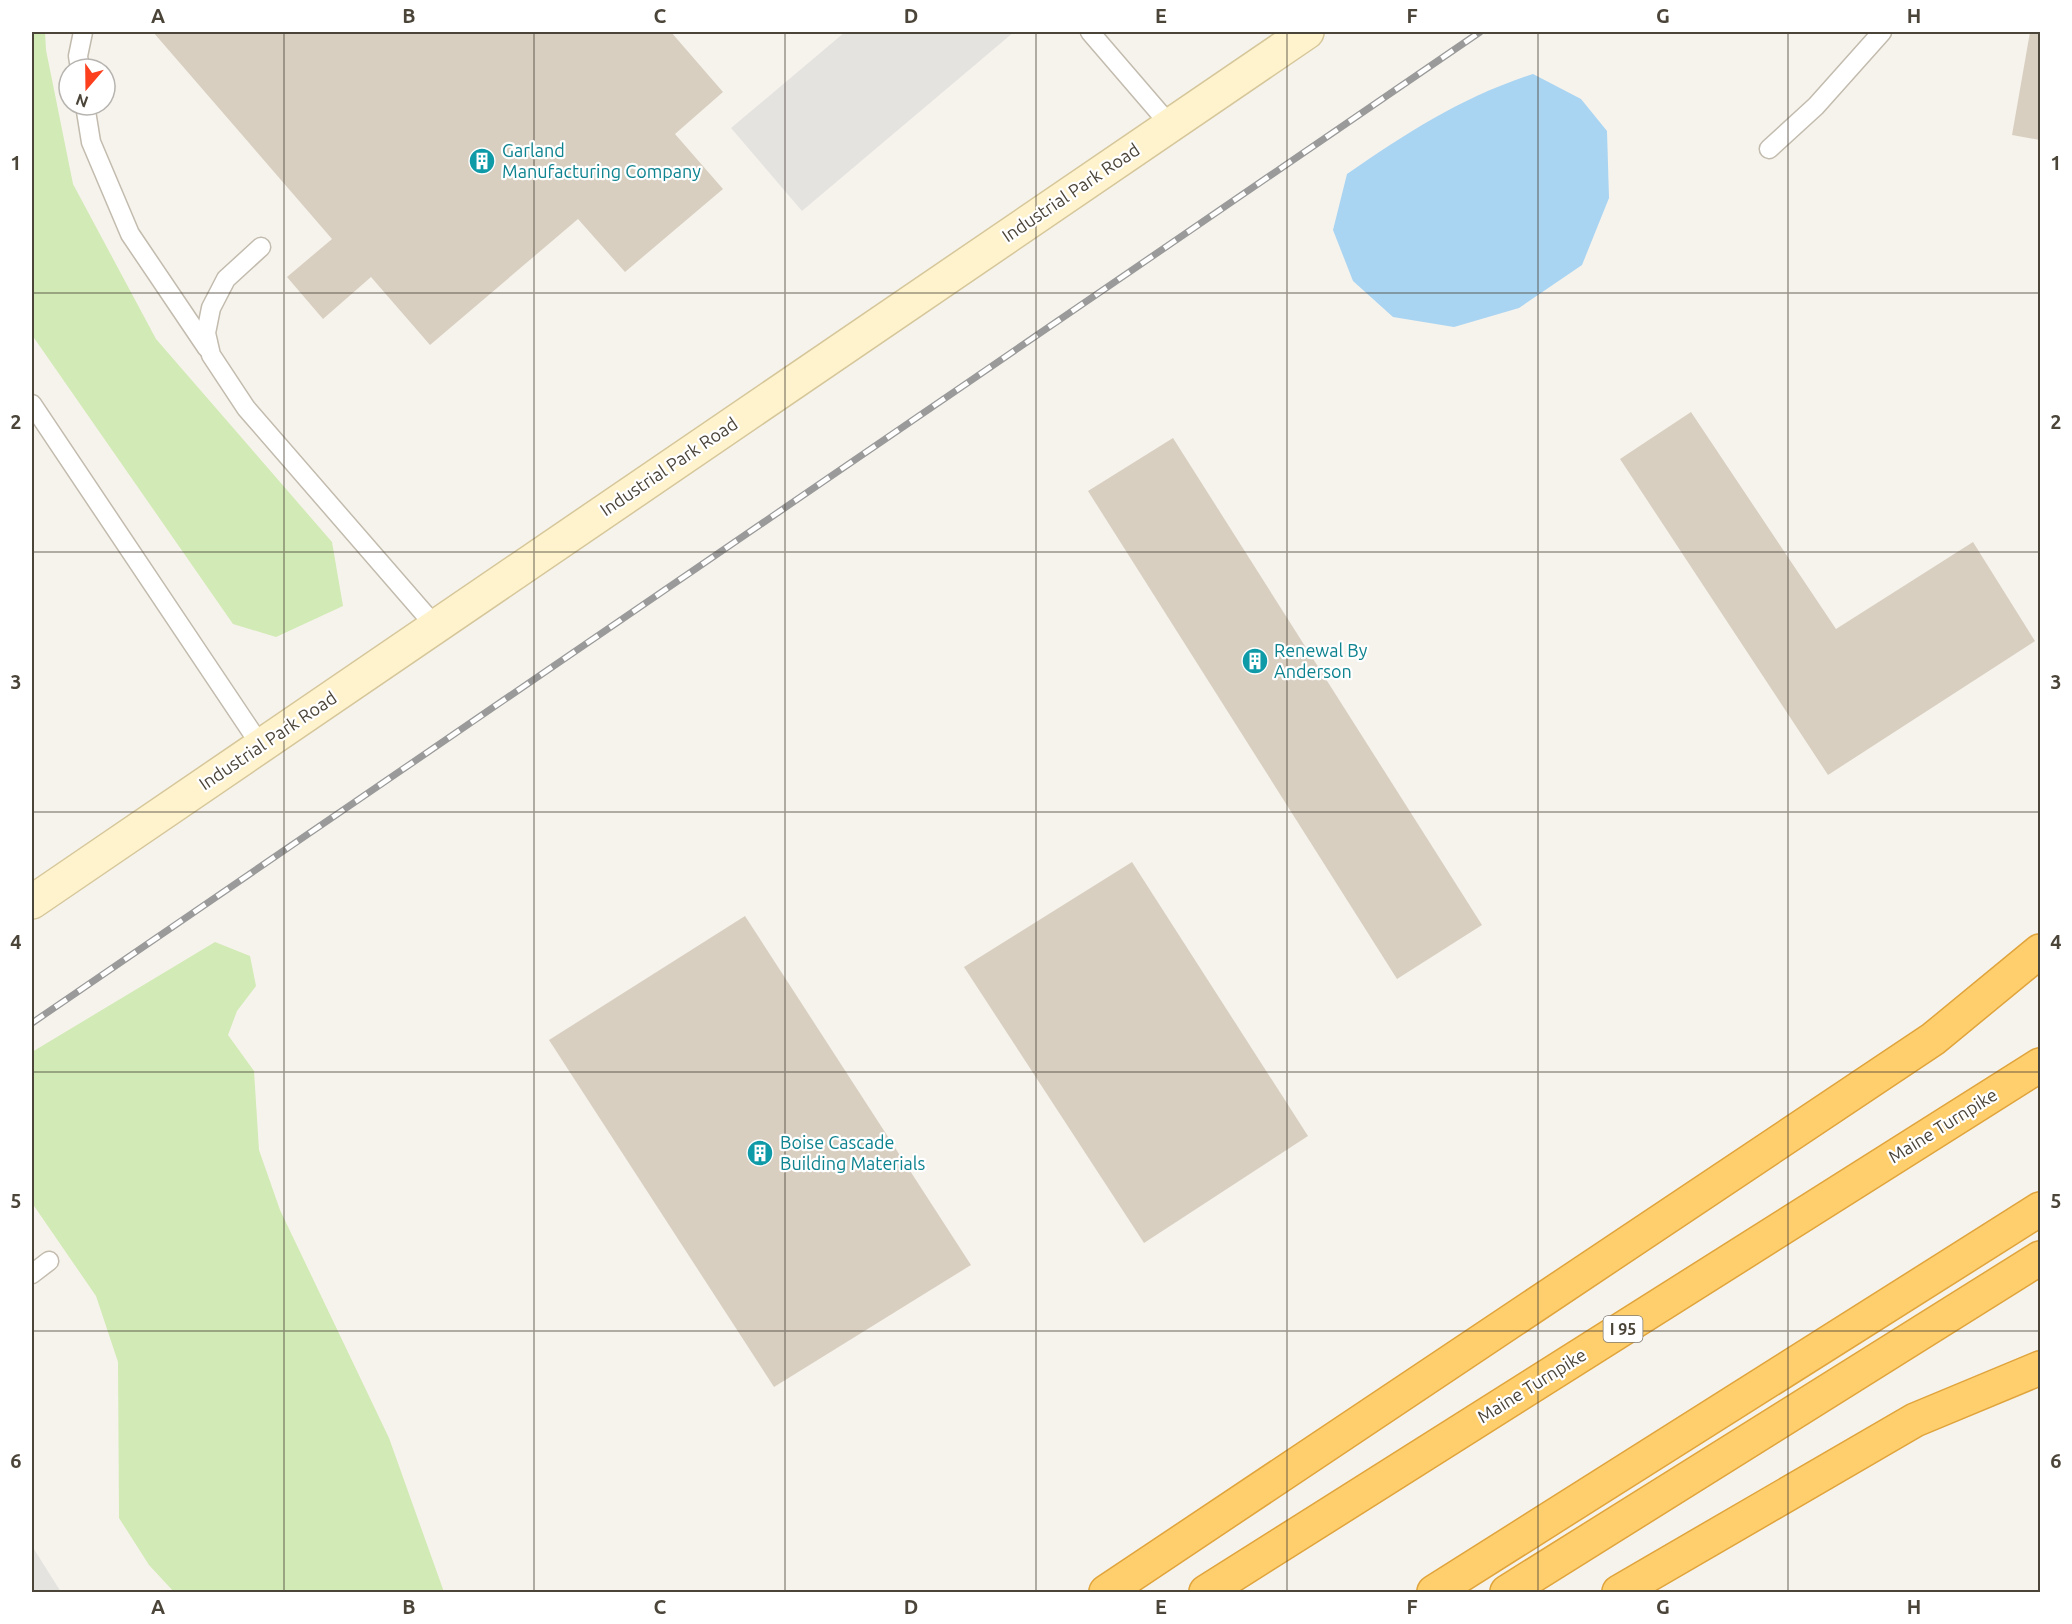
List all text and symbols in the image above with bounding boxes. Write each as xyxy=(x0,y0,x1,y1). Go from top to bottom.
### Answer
text: A xyxy=(151,4,165,27)
text: B xyxy=(402,4,416,27)
text: C xyxy=(654,4,667,27)
text: D xyxy=(904,4,918,27)
text: E xyxy=(1155,4,1167,27)
text: F xyxy=(1406,4,1418,27)
text: G xyxy=(1656,4,1670,27)
text: H xyxy=(1907,4,1921,27)
north arrow xyxy=(57,57,117,117)
text: N xyxy=(73,91,91,112)
street label: Industrial Park Road xyxy=(998,139,1143,246)
place label: Garland Manufacturing Company xyxy=(502,140,701,181)
building icon: Garland Manufacturing Company xyxy=(467,146,497,176)
text: 1 xyxy=(10,151,22,174)
text: 1 xyxy=(2050,151,2062,174)
text: 2 xyxy=(10,410,22,433)
text: 2 xyxy=(2050,410,2062,433)
street label: Industrial Park Road xyxy=(596,413,741,520)
place label: Renewal By Anderson xyxy=(1274,640,1368,681)
building icon: Renewal By Anderson xyxy=(1240,646,1270,676)
text: 3 xyxy=(10,670,22,693)
text: 3 xyxy=(2050,670,2062,693)
street label: Industrial Park Road xyxy=(195,687,340,794)
text: 4 xyxy=(10,930,22,953)
text: 4 xyxy=(2050,930,2062,953)
street label: Maine Turnpike xyxy=(1885,1084,2000,1167)
place label: Boise Cascade Building Materials xyxy=(780,1132,925,1173)
building icon: Boise Cascade Building Materials xyxy=(745,1138,775,1168)
text: 5 xyxy=(10,1189,22,1212)
text: 5 xyxy=(2050,1189,2062,1212)
road number: I 95 xyxy=(1604,1316,1642,1342)
street label: Maine Turnpike xyxy=(1474,1344,1589,1427)
text: 6 xyxy=(10,1449,22,1472)
text: 6 xyxy=(2050,1449,2062,1472)
text: A xyxy=(151,1595,165,1618)
text: B xyxy=(402,1595,416,1618)
text: C xyxy=(654,1595,667,1618)
text: D xyxy=(904,1595,918,1618)
text: E xyxy=(1155,1595,1167,1618)
text: F xyxy=(1406,1595,1418,1618)
text: G xyxy=(1656,1595,1670,1618)
text: H xyxy=(1907,1595,1921,1618)

